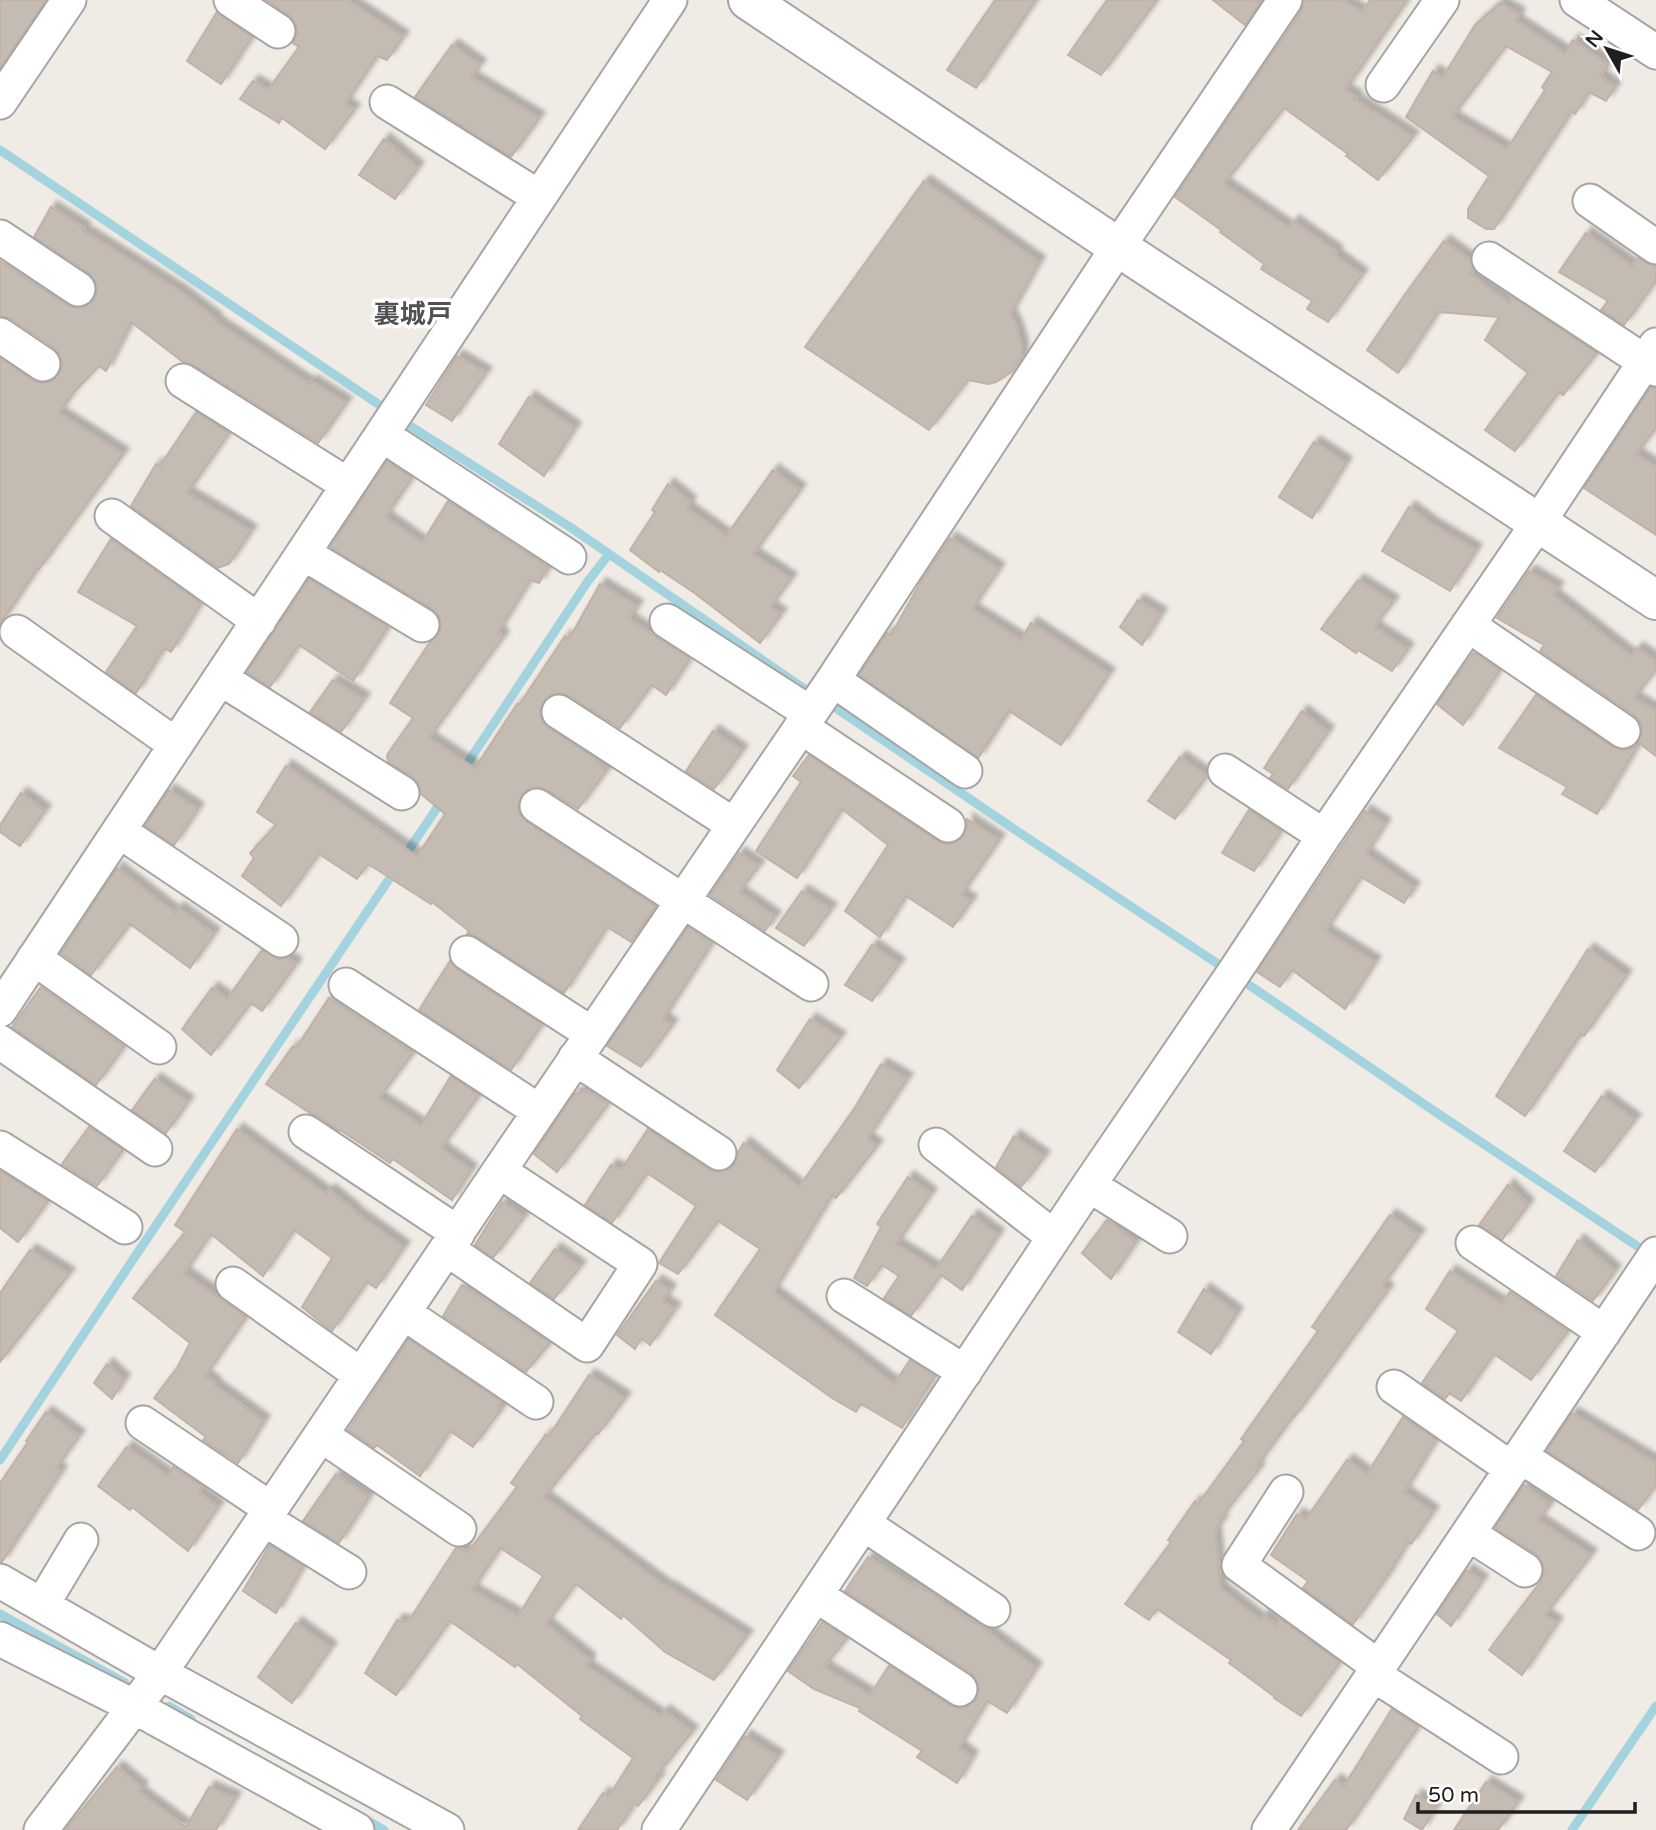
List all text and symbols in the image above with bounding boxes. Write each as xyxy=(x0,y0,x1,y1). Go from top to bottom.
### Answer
north arrow xyxy=(1572,14,1642,84)
text: N xyxy=(1581,26,1608,52)
district label: 裏城戸 xyxy=(374,299,452,330)
scale bar xyxy=(1418,1770,1635,1814)
text: 50 m xyxy=(1428,1783,1479,1808)

